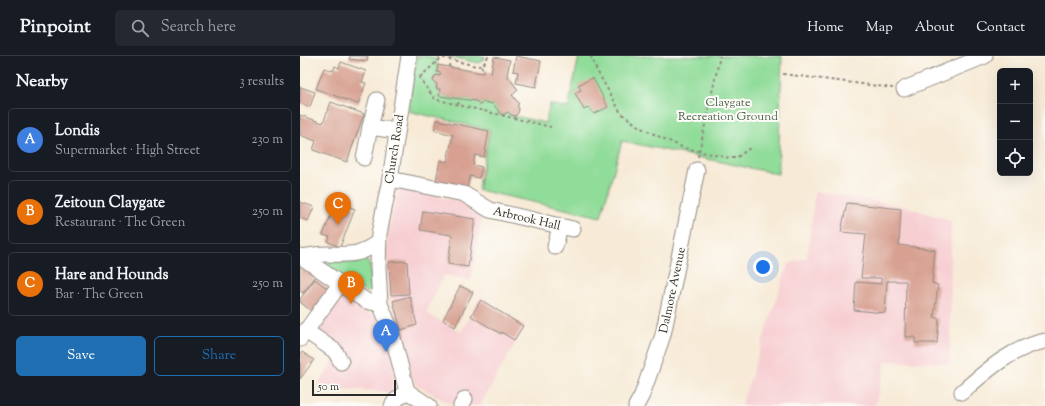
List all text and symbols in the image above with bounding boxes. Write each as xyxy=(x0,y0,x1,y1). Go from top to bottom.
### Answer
search box xyxy=(115,10,395,46)
text: Pinpoint xyxy=(20,14,91,41)
icon: search xyxy=(129,17,151,39)
text: Search here xyxy=(161,17,236,38)
text: Home xyxy=(807,18,844,38)
text: Map xyxy=(866,18,893,38)
text: About xyxy=(915,18,954,38)
text: Contact xyxy=(976,18,1025,38)
map controls xyxy=(997,68,1033,176)
button: + xyxy=(997,68,1033,104)
text: Nearby xyxy=(16,70,68,94)
text: 3 results xyxy=(239,73,284,91)
park label: Claygate Recreation Ground xyxy=(678,94,778,126)
button: − xyxy=(997,104,1033,140)
street label: Church Road xyxy=(381,113,409,185)
text: Londis xyxy=(55,121,100,142)
text: A xyxy=(25,131,35,149)
text: 230 m xyxy=(251,131,283,149)
button: locate xyxy=(997,140,1033,176)
text: Supermarket · High Street xyxy=(55,142,200,160)
pin: C xyxy=(325,192,351,225)
text: Zeitoun Claygate xyxy=(55,193,165,214)
street label: Arbrook Hall xyxy=(491,202,563,236)
text: B xyxy=(26,203,34,221)
text: 250 m xyxy=(252,203,283,221)
text: Restaurant · The Green xyxy=(55,214,185,232)
street label: Dalmore Avenue xyxy=(655,245,691,335)
your location xyxy=(753,257,773,277)
text: Hare and Hounds xyxy=(55,265,168,286)
pin: B xyxy=(338,271,364,304)
text: C xyxy=(25,275,35,293)
text: 250 m xyxy=(252,275,283,293)
text: Bar · The Green xyxy=(55,286,143,304)
pin: A xyxy=(373,319,399,352)
button: Save xyxy=(16,336,146,376)
button: Share xyxy=(154,336,284,376)
scale bar xyxy=(312,378,396,397)
text: 50 m xyxy=(318,379,339,395)

